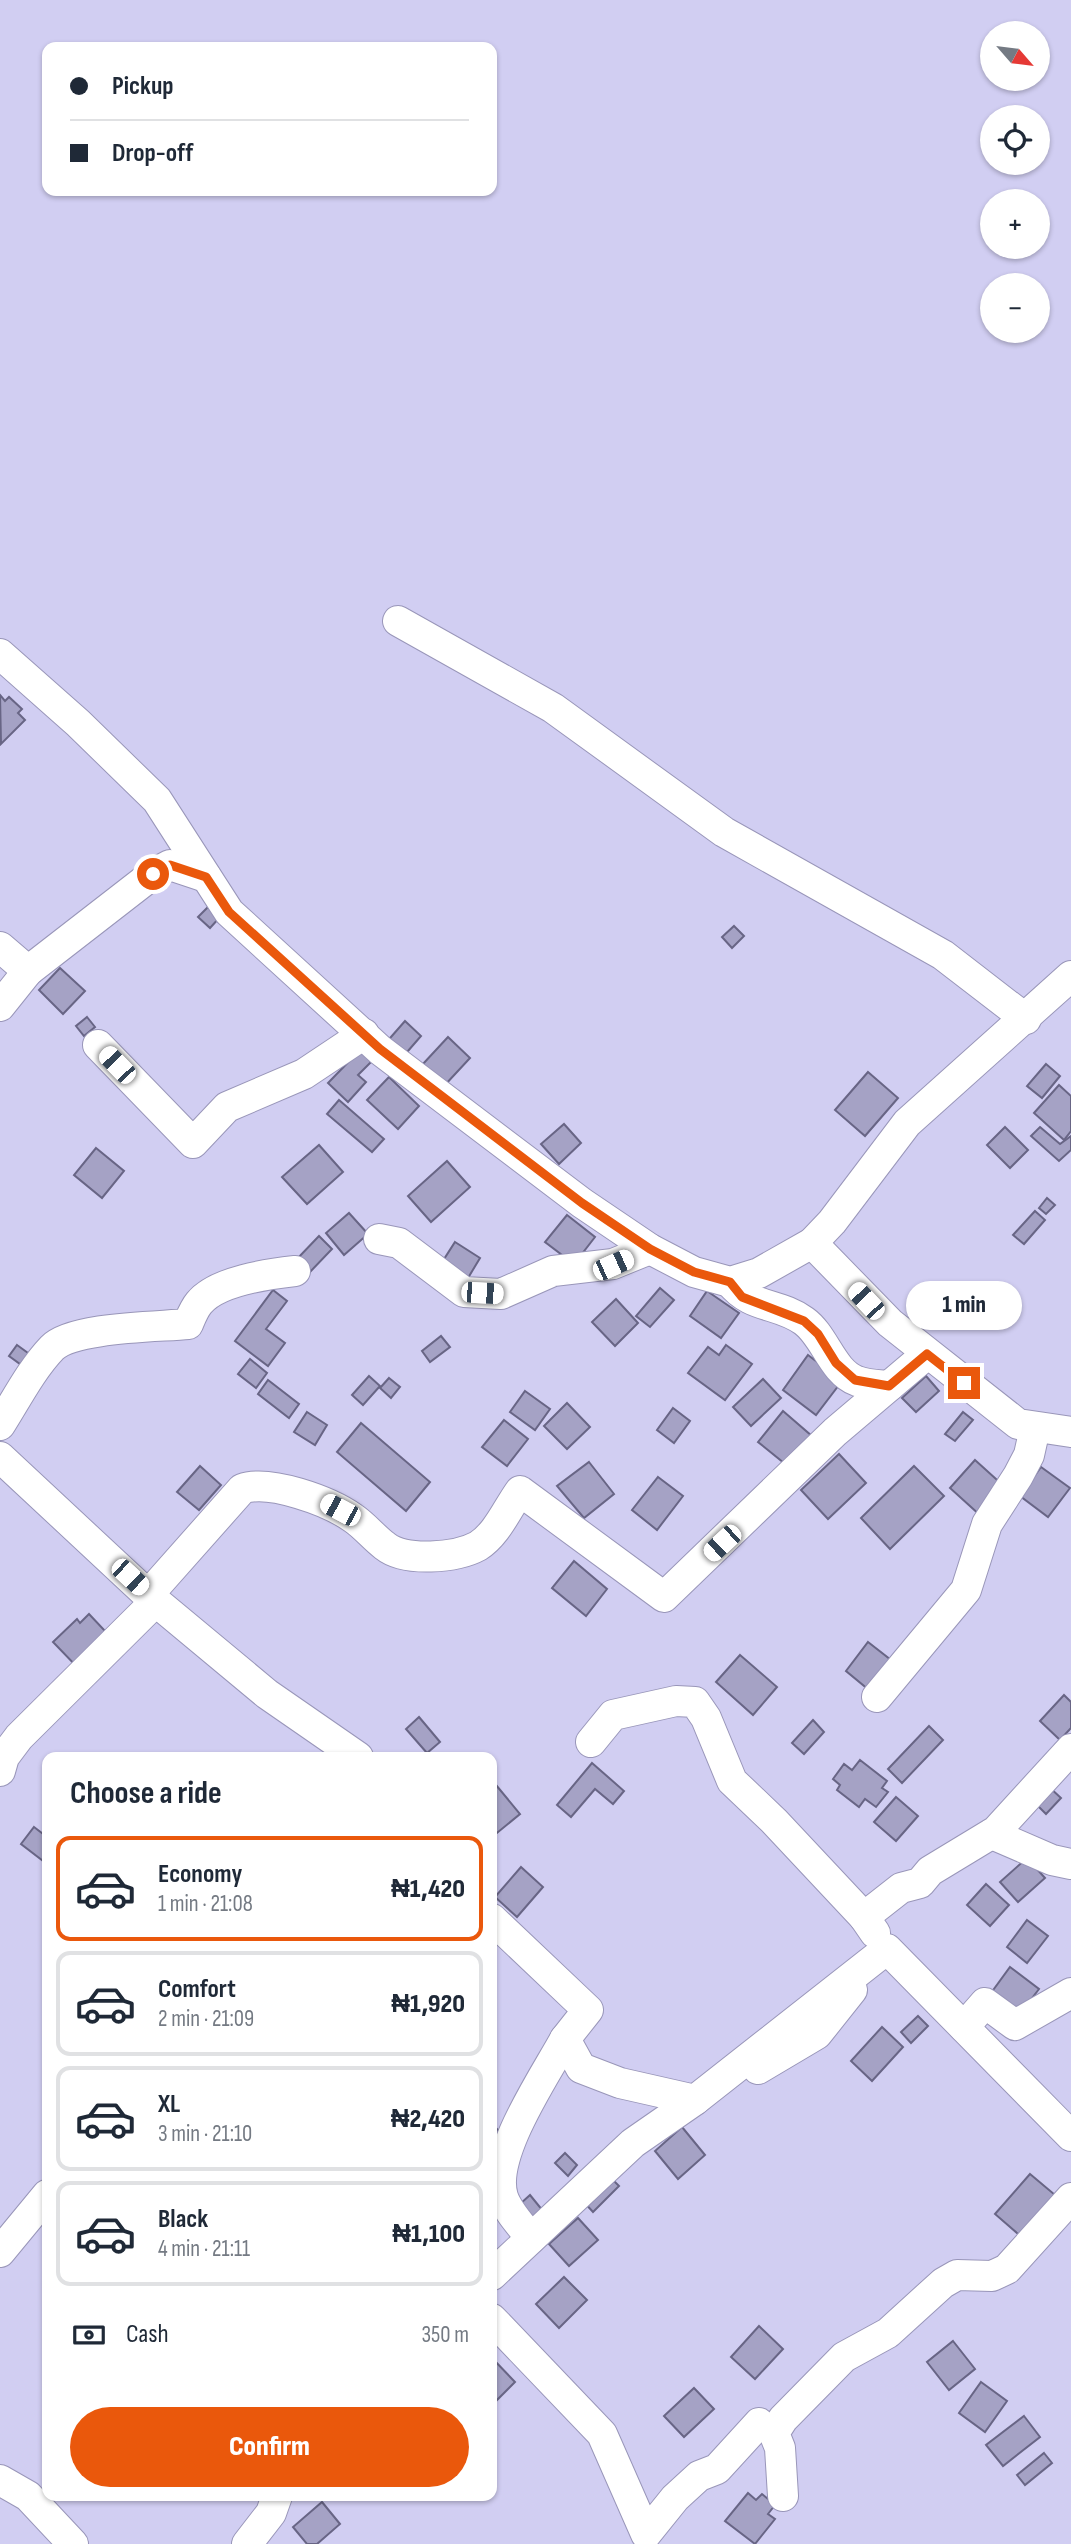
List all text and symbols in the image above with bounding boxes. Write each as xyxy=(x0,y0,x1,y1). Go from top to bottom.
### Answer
north arrow xyxy=(980,21,1050,91)
map controls xyxy=(980,21,1050,343)
text: Pickup xyxy=(112,71,174,102)
button: locate xyxy=(980,105,1050,175)
text: Drop-off xyxy=(112,138,193,169)
button: + xyxy=(980,189,1050,259)
button: − xyxy=(980,273,1050,343)
route start xyxy=(137,858,169,890)
car xyxy=(95,1043,140,1087)
car xyxy=(590,1247,637,1283)
car xyxy=(844,1278,889,1324)
car xyxy=(461,1281,504,1305)
callout: 1 min xyxy=(906,1282,1022,1330)
text: 1 min xyxy=(942,1291,986,1319)
route end xyxy=(948,1367,980,1399)
car xyxy=(317,1491,364,1529)
car xyxy=(700,1521,745,1565)
car xyxy=(108,1555,153,1599)
text: Choose a ride xyxy=(70,1774,222,1813)
icon: car xyxy=(74,1857,137,1920)
text: Economy xyxy=(158,1859,242,1890)
text: ₦1,420 xyxy=(391,1874,465,1905)
text: 1 min · 21:08 xyxy=(158,1890,253,1918)
icon: car xyxy=(74,1972,137,2035)
text: Comfort xyxy=(158,1974,236,2005)
text: ₦1,920 xyxy=(391,1989,465,2020)
text: 2 min · 21:09 xyxy=(158,2005,254,2033)
icon: car xyxy=(74,2087,137,2150)
text: XL xyxy=(158,2089,180,2120)
text: ₦2,420 xyxy=(391,2104,465,2135)
text: 3 min · 21:10 xyxy=(158,2120,252,2148)
icon: car xyxy=(74,2202,137,2265)
text: Black xyxy=(158,2204,208,2235)
text: ₦1,100 xyxy=(392,2219,465,2250)
text: 4 min · 21:11 xyxy=(158,2235,250,2263)
icon: cash xyxy=(70,2316,108,2354)
text: Cash xyxy=(126,2319,169,2350)
text: 350 m xyxy=(421,2321,469,2349)
button: Confirm xyxy=(70,2407,469,2487)

